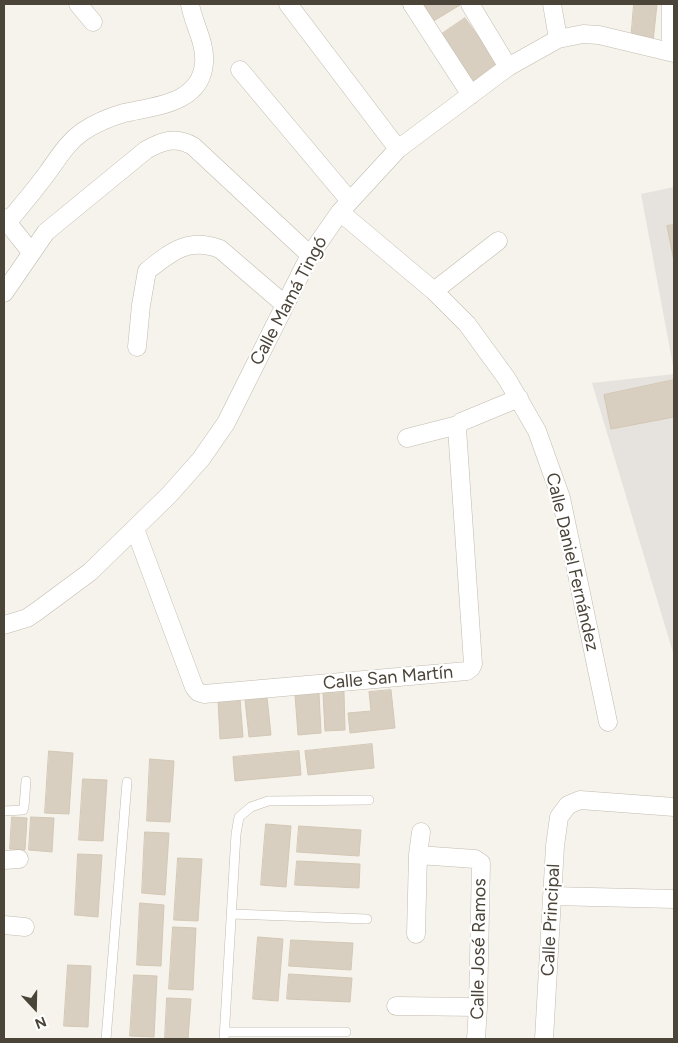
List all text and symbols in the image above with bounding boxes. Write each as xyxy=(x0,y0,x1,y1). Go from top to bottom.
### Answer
street label: Calle Mamá Tingó xyxy=(246,233,332,369)
street label: Calle Daniel Fernández xyxy=(541,471,603,653)
street label: Calle San Martín xyxy=(322,662,454,694)
street label: Calle Principal xyxy=(537,863,565,977)
street label: Calle José Ramos xyxy=(467,878,491,1020)
north arrow xyxy=(10,983,60,1033)
text: N xyxy=(32,1013,49,1032)

